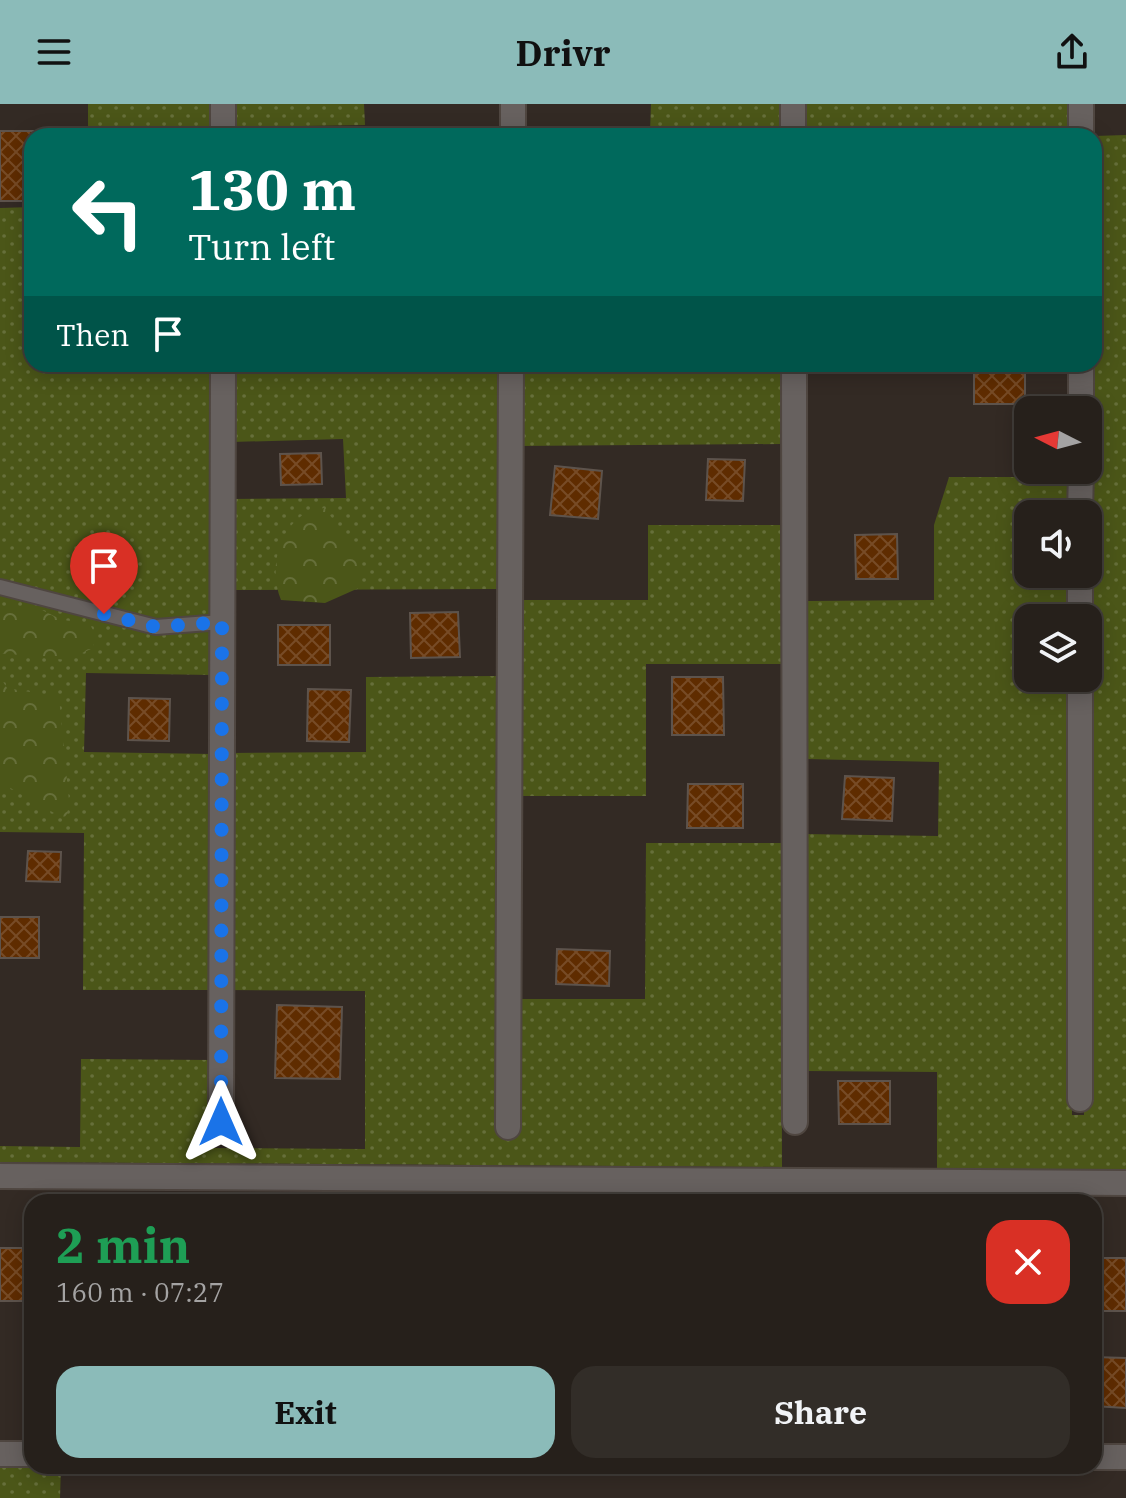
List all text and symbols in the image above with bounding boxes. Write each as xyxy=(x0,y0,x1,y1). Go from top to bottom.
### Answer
text: Drivr xyxy=(515,29,611,76)
icon: menu xyxy=(32,30,76,74)
icon: share xyxy=(1050,30,1094,74)
text: 130 m xyxy=(188,153,356,225)
icon: left xyxy=(56,160,160,264)
text: Turn left xyxy=(188,223,335,270)
icon: arrive xyxy=(146,312,190,356)
text: Then xyxy=(56,315,130,354)
north arrow xyxy=(1014,396,1102,484)
map controls xyxy=(1014,396,1102,692)
button: sound xyxy=(1014,500,1102,588)
pin xyxy=(70,532,138,614)
icon: arrive xyxy=(82,544,126,588)
button: layers xyxy=(1014,604,1102,692)
position arrow xyxy=(179,1080,263,1164)
text: 2 min xyxy=(56,1214,190,1276)
button: close xyxy=(986,1220,1070,1304)
text: 160 m · 07:27 xyxy=(56,1275,224,1309)
button: Exit xyxy=(56,1366,555,1458)
button: Share xyxy=(571,1366,1070,1458)

